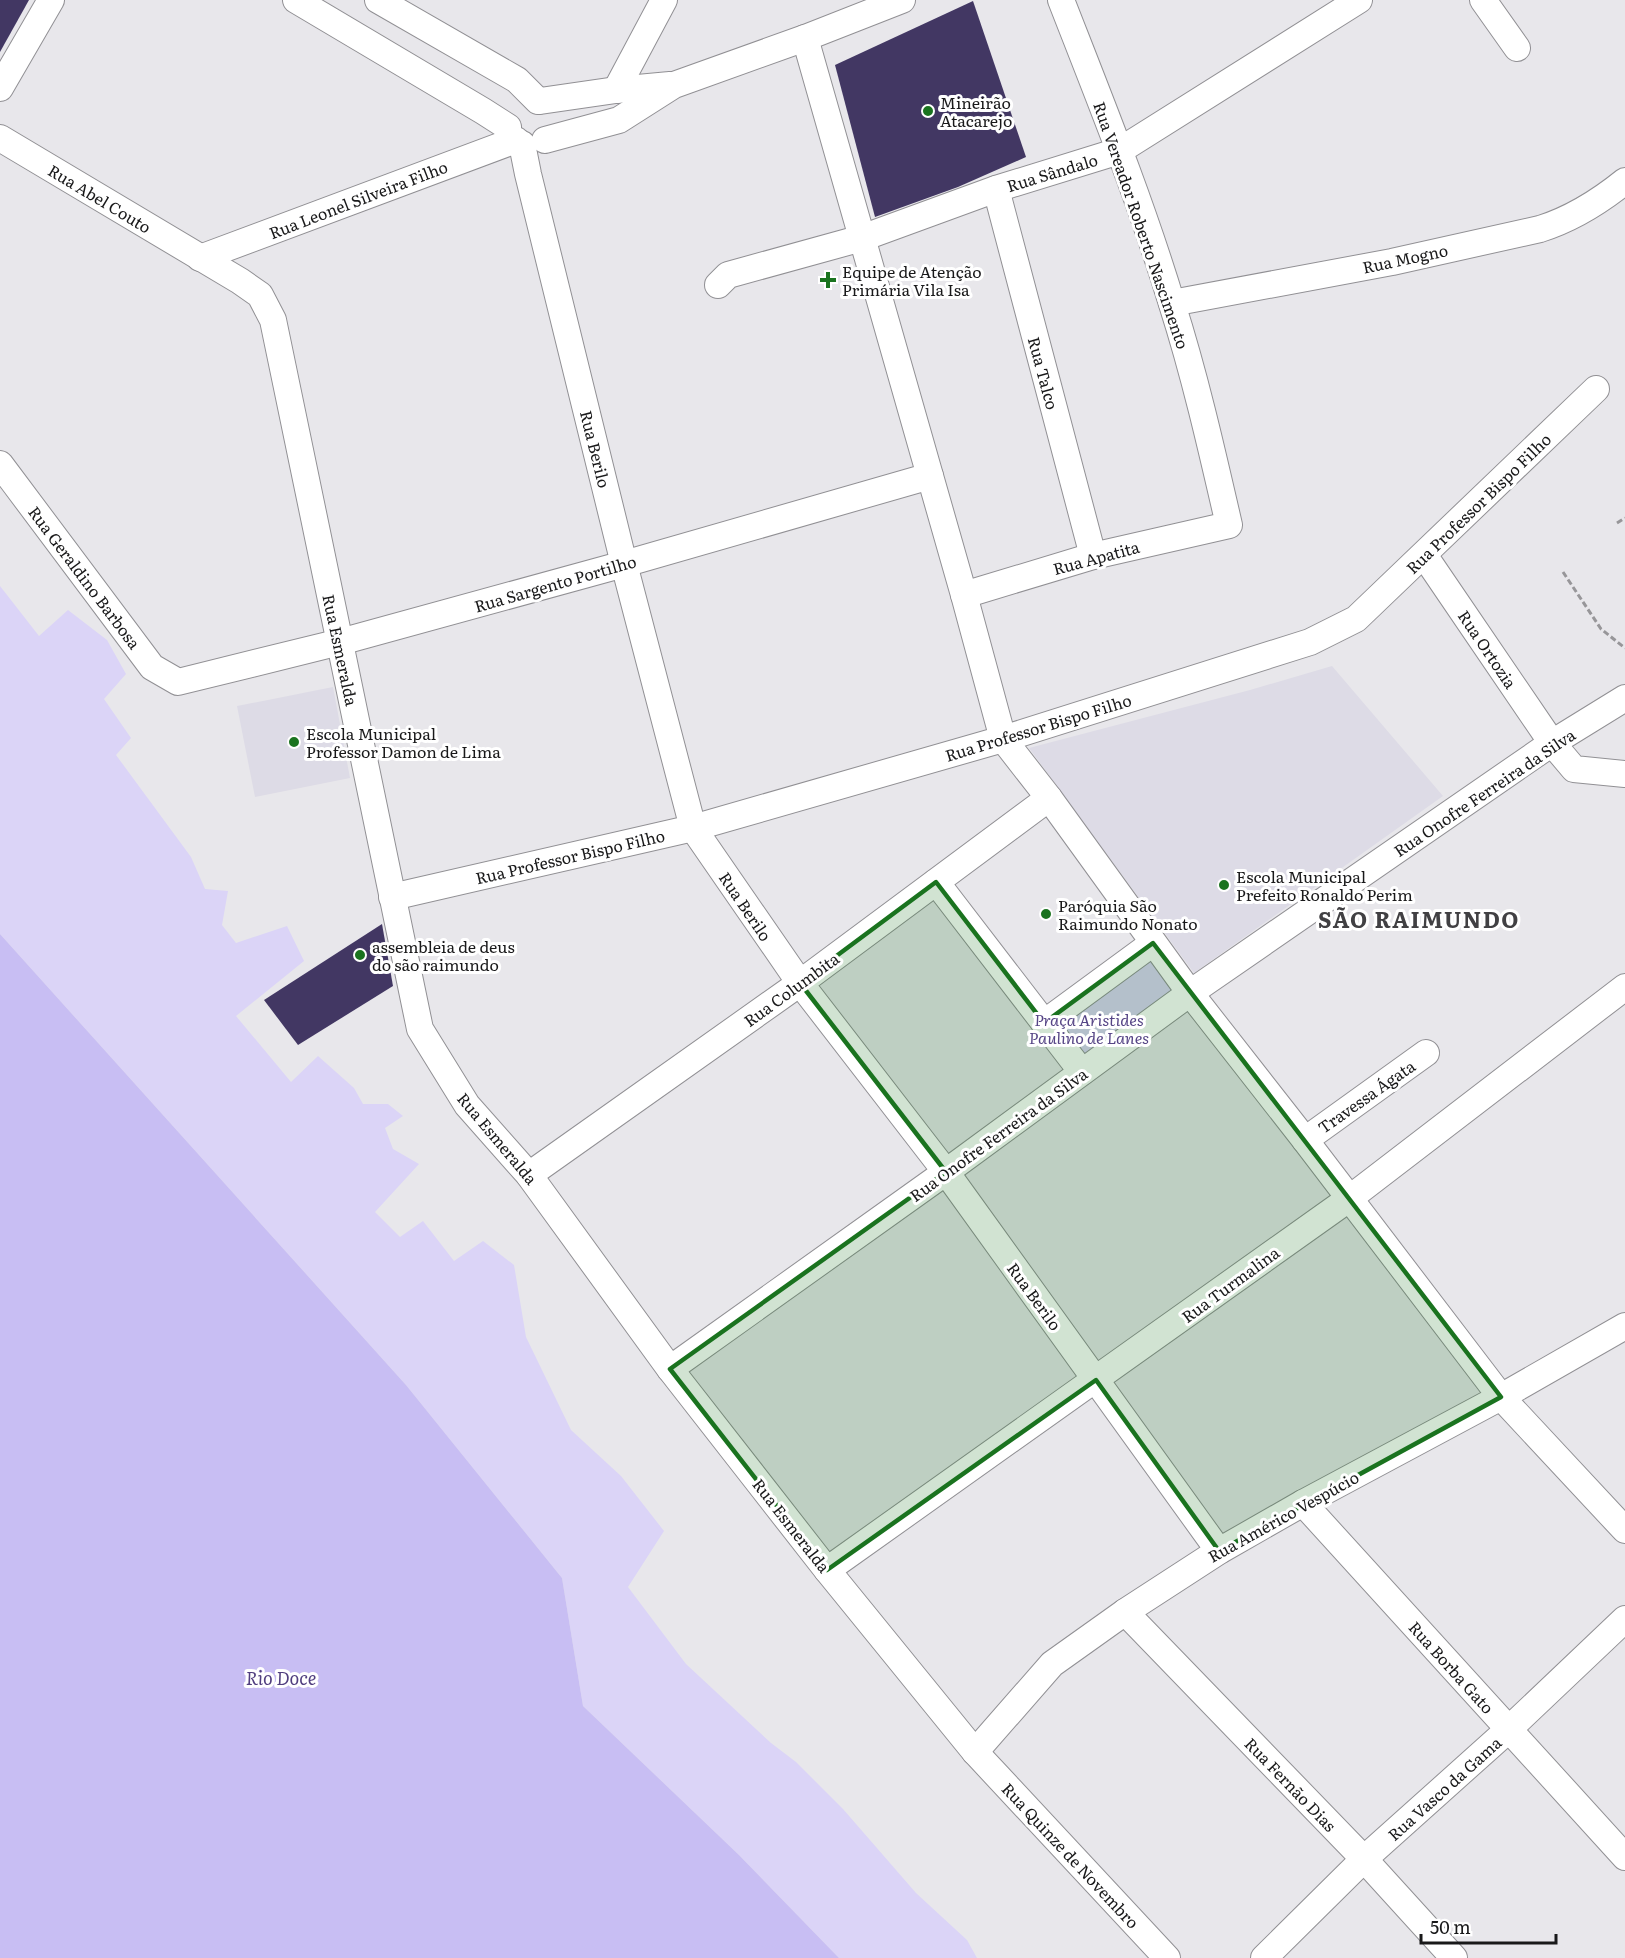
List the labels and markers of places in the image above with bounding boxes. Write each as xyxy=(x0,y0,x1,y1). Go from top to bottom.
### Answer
place label: Mineirão Atacarejo xyxy=(940,90,1012,132)
marker: Mineirão Atacarejo xyxy=(921,104,935,118)
place label: Equipe de Atenção Primária Vila Isa xyxy=(842,259,982,301)
marker: Equipe de Atenção Primária Vila Isa xyxy=(819,271,837,289)
place label: Escola Municipal Professor Damon de Lima xyxy=(306,721,501,763)
marker: Escola Municipal Professor Damon de Lima xyxy=(287,735,301,749)
place label: Escola Municipal Prefeito Ronaldo Perim xyxy=(1236,864,1413,906)
marker: Escola Municipal Prefeito Ronaldo Perim xyxy=(1217,878,1231,892)
place label: Paróquia São Raimundo Nonato xyxy=(1058,893,1198,935)
marker: Paróquia São Raimundo Nonato xyxy=(1039,907,1053,921)
place label: assembleia de deus do são raimundo xyxy=(372,934,515,976)
marker: assembleia de deus do são raimundo xyxy=(353,948,367,962)

